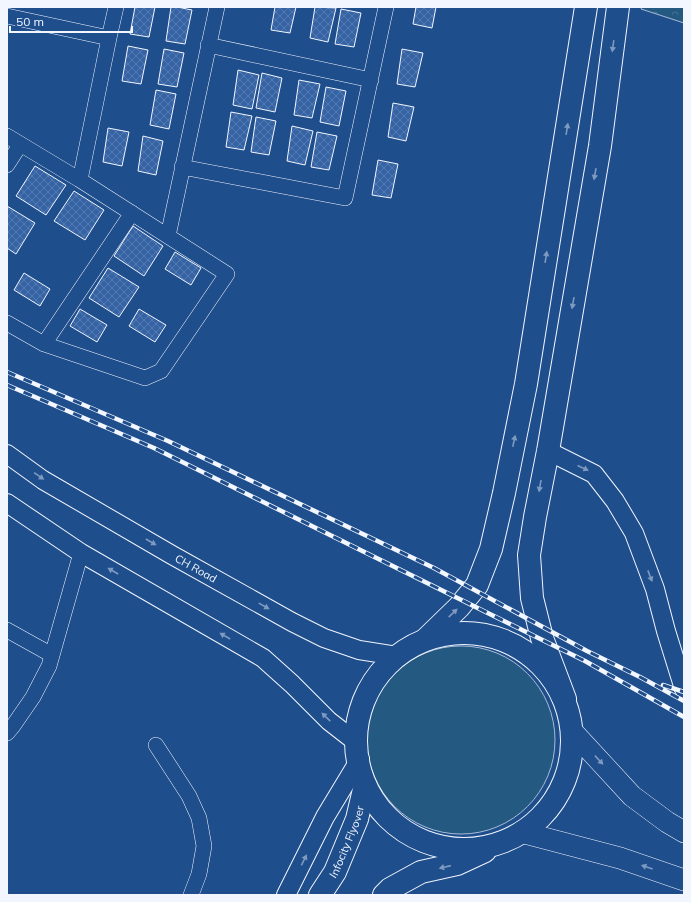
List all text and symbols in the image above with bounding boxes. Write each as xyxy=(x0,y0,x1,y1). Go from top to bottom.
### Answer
scale bar xyxy=(10,8,132,34)
text: 50 m xyxy=(16,14,44,29)
one-way arrow xyxy=(610,40,616,52)
one-way arrow xyxy=(564,123,570,135)
one-way arrow xyxy=(592,168,598,180)
one-way arrow xyxy=(543,251,549,263)
one-way arrow xyxy=(570,296,576,309)
one-way arrow xyxy=(512,434,518,447)
one-way arrow xyxy=(577,465,588,471)
one-way arrow xyxy=(33,472,44,480)
one-way arrow xyxy=(537,479,543,492)
one-way arrow xyxy=(145,539,157,546)
street label: CH Road xyxy=(172,551,219,586)
one-way arrow xyxy=(107,568,119,575)
one-way arrow xyxy=(647,570,653,581)
one-way arrow xyxy=(258,603,270,610)
one-way arrow xyxy=(448,608,458,617)
one-way arrow xyxy=(219,633,231,640)
one-way arrow xyxy=(321,713,331,722)
one-way arrow xyxy=(595,755,604,765)
street label: Infocity Flyover xyxy=(326,804,367,881)
one-way arrow xyxy=(301,854,307,866)
one-way arrow xyxy=(438,864,451,870)
one-way arrow xyxy=(641,864,653,870)

